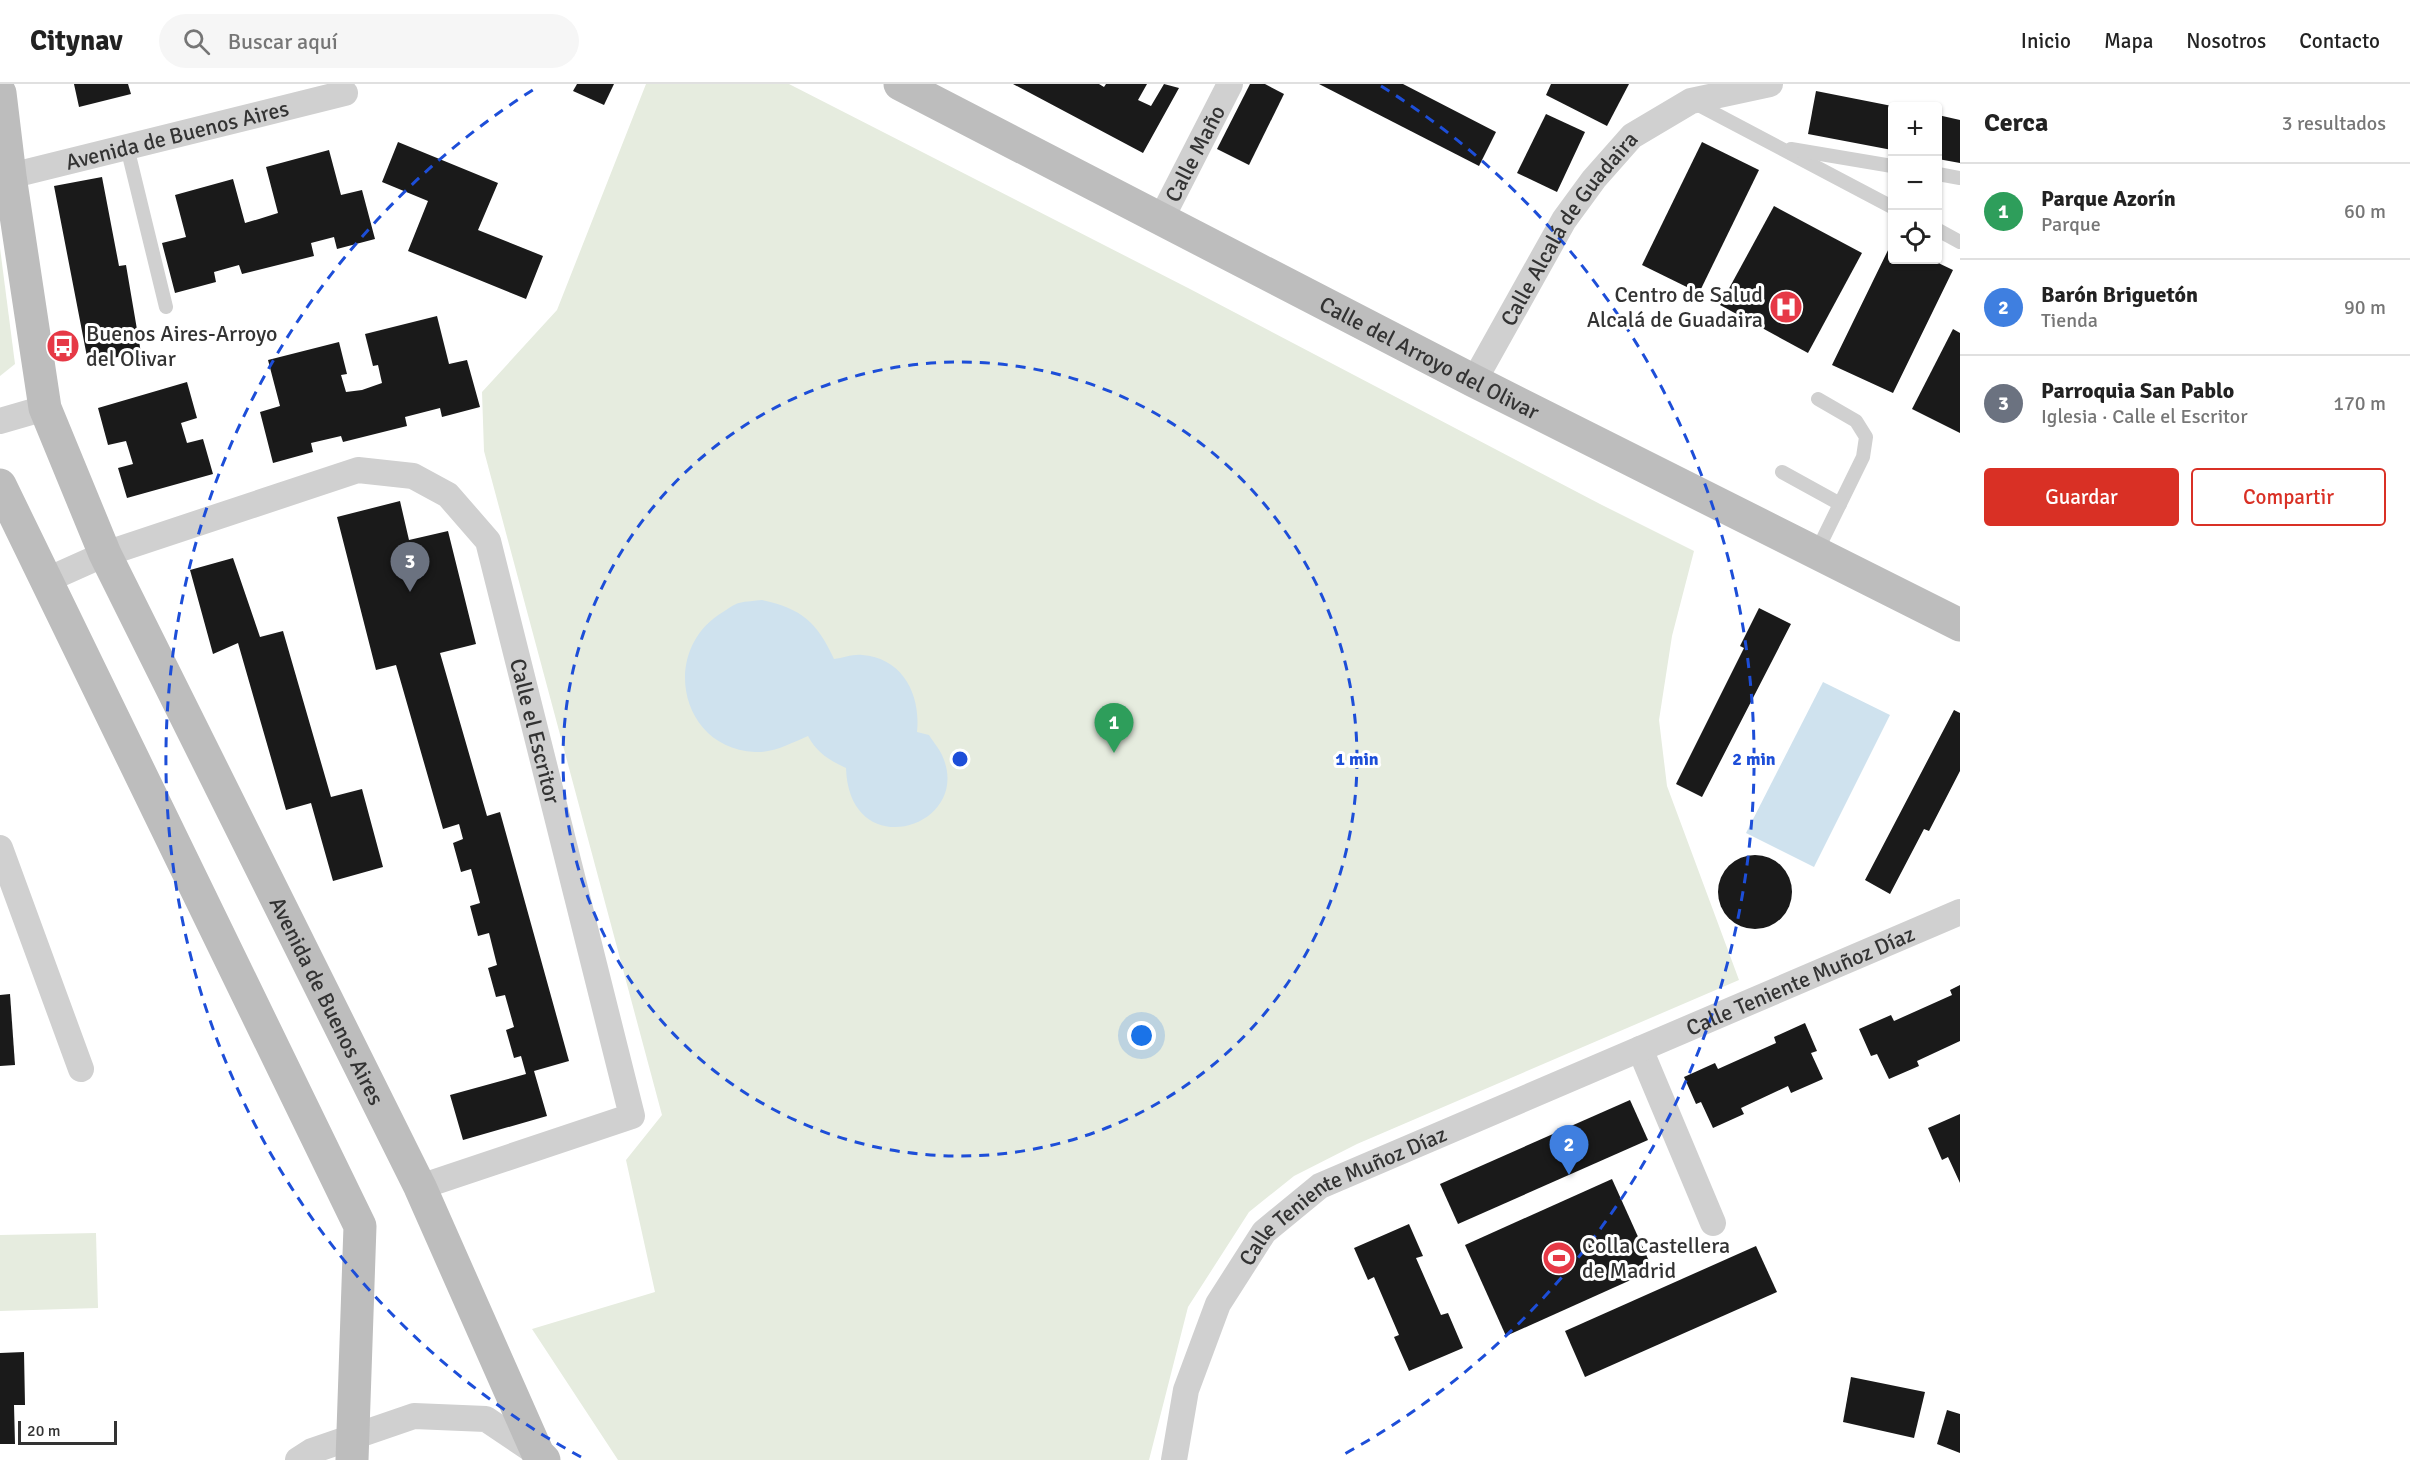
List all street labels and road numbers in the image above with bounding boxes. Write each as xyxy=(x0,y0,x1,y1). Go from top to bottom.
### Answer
street label: Avenida de Buenos Aires xyxy=(63,94,291,176)
street label: Calle Maño xyxy=(1159,101,1231,206)
street label: Calle Alcalá de Guadaira xyxy=(1495,126,1644,331)
street label: Calle del Arroyo del Olivar xyxy=(1315,290,1544,426)
street label: Calle el Escritor xyxy=(504,656,566,806)
street label: Avenida de Buenos Aires xyxy=(264,892,390,1109)
street label: Calle Teniente Muñoz Díaz xyxy=(1682,920,1919,1042)
street label: Calle Teniente Muñoz Díaz xyxy=(1233,1120,1451,1271)

